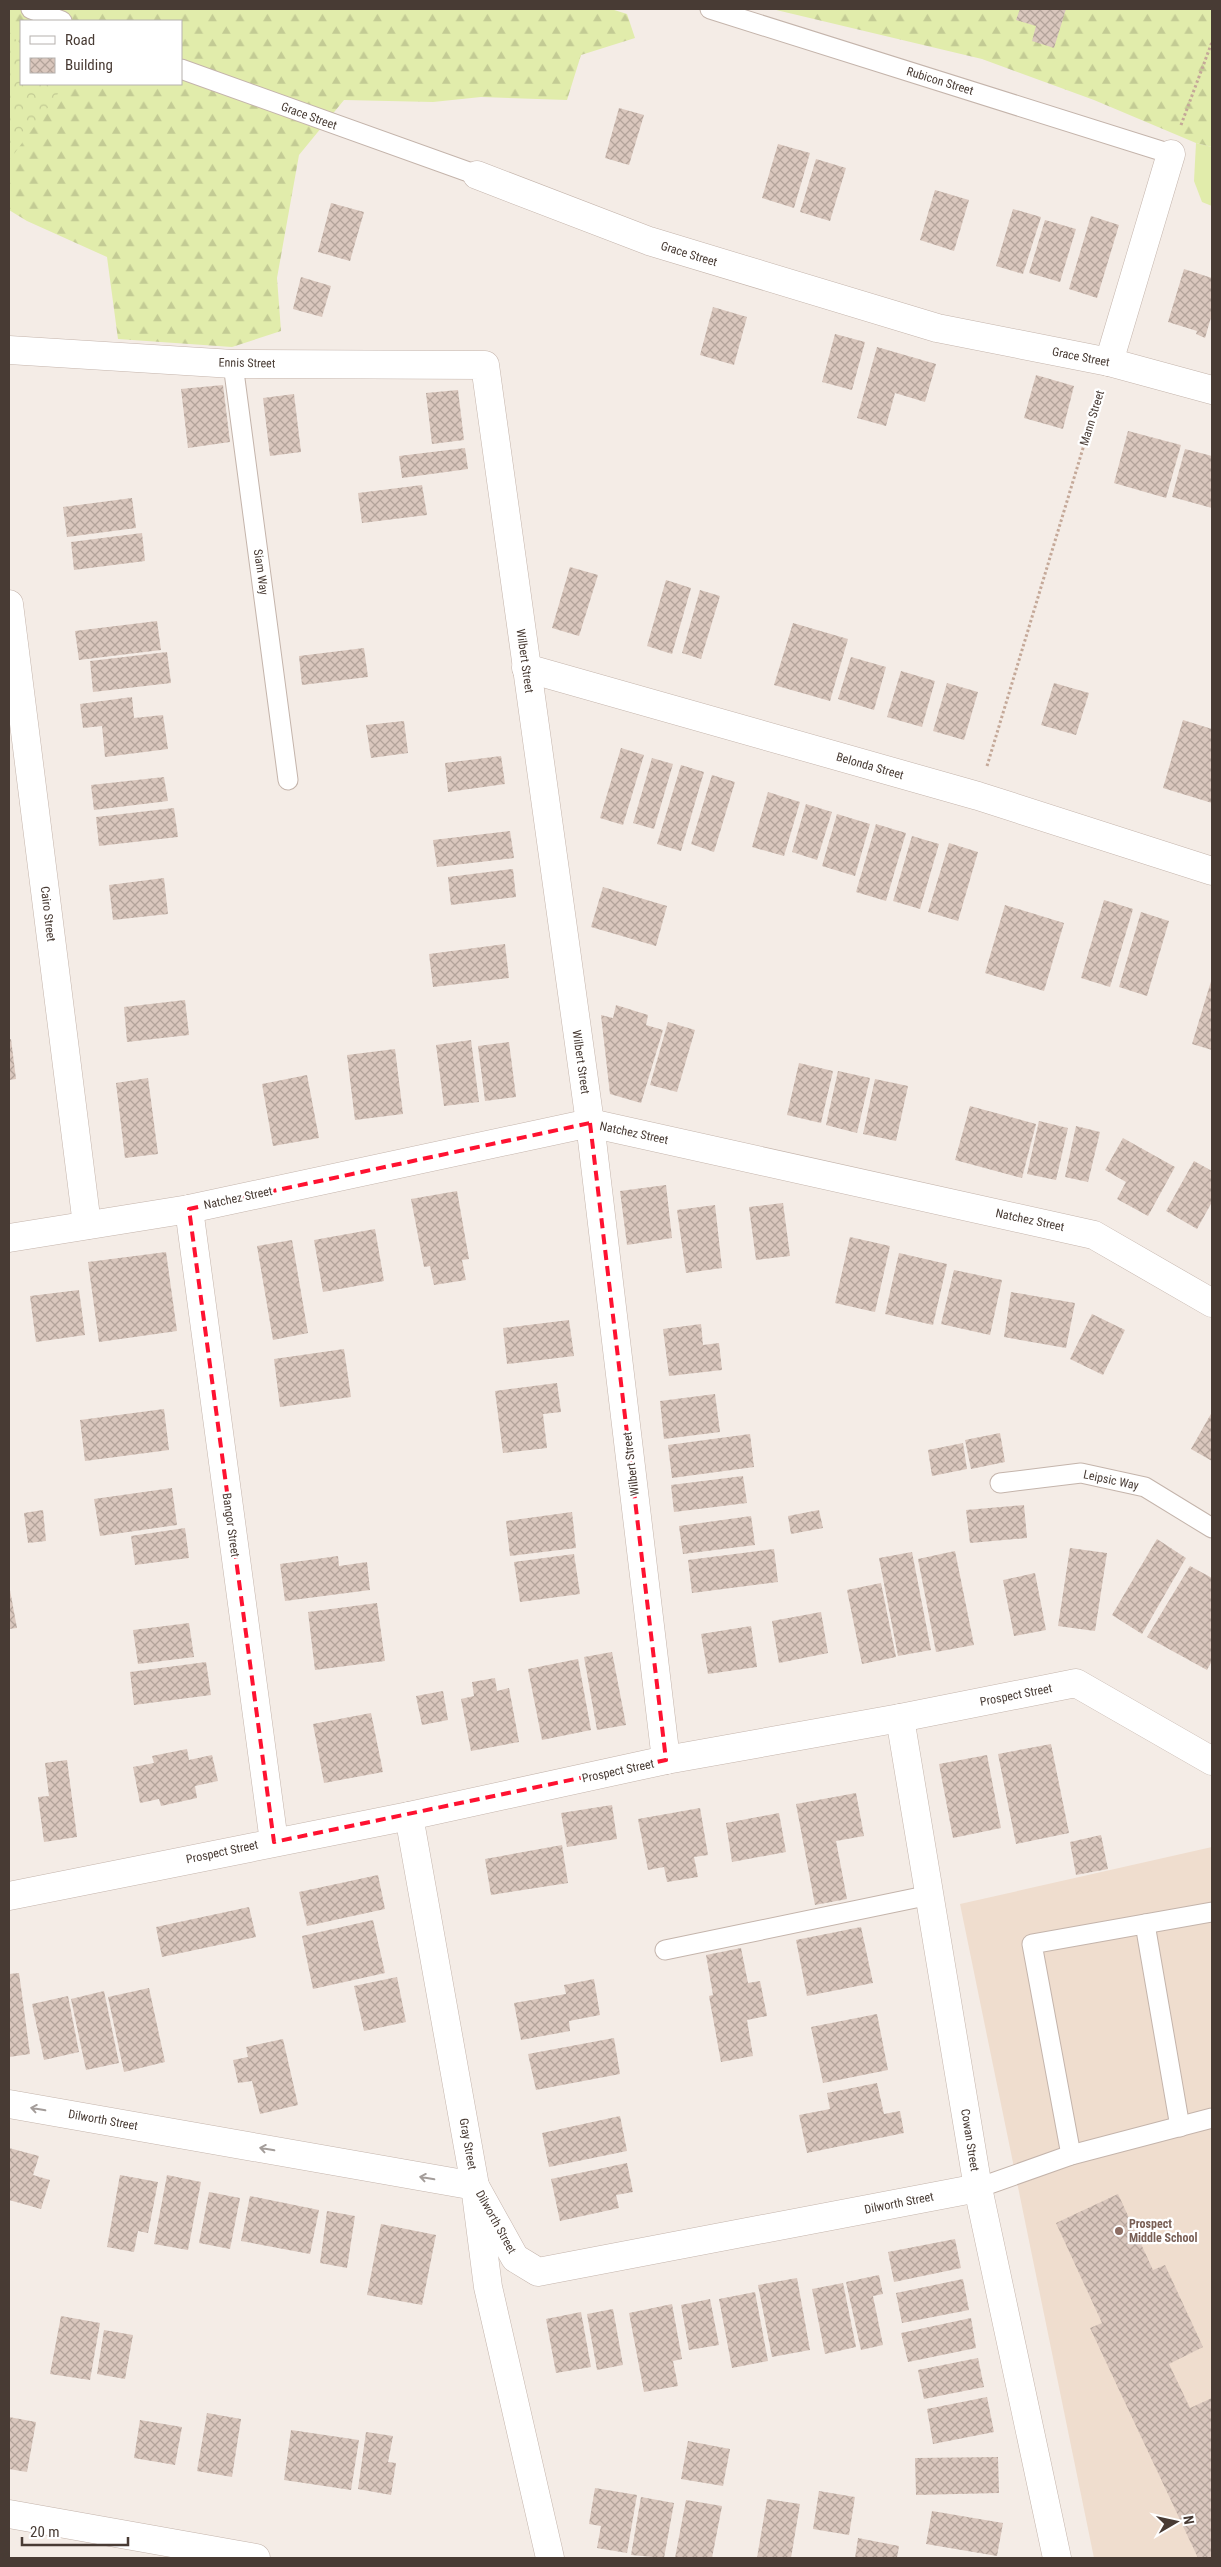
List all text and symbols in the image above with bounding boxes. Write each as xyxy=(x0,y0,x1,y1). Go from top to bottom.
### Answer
legend xyxy=(20,20,182,85)
text: Road xyxy=(65,31,95,49)
text: Building xyxy=(65,56,113,74)
street label: Rubicon Street xyxy=(905,64,976,98)
street label: Grace Street xyxy=(279,99,339,133)
street label: Grace Street xyxy=(659,239,719,269)
street label: Grace Street xyxy=(1051,345,1111,370)
street label: Ennis Street xyxy=(219,356,276,371)
street label: Mann Street xyxy=(1077,388,1107,447)
street label: Siam Way xyxy=(251,548,271,596)
street label: Wilbert Street xyxy=(514,628,536,694)
street label: Belonda Street xyxy=(835,750,906,782)
street label: Cairo Street xyxy=(38,885,58,943)
street label: Wilbert Street xyxy=(570,1029,592,1095)
street label: Natchez Street xyxy=(598,1119,670,1147)
street label: Natchez Street xyxy=(202,1184,274,1212)
street label: Natchez Street xyxy=(994,1206,1066,1234)
street label: Wilbert Street xyxy=(620,1431,642,1497)
street label: Leipsic Way xyxy=(1082,1467,1140,1493)
street label: Bangor Street xyxy=(220,1492,242,1558)
street label: Prospect Street xyxy=(979,1681,1054,1709)
street label: Prospect Street xyxy=(581,1756,656,1785)
street label: Prospect Street xyxy=(185,1837,260,1866)
one-way arrow xyxy=(31,2104,47,2113)
street label: Dilworth Street xyxy=(67,2107,139,2133)
street label: Cowan Street xyxy=(958,2108,982,2173)
street label: Gray Street xyxy=(457,2117,479,2171)
one-way arrow xyxy=(260,2144,276,2154)
one-way arrow xyxy=(420,2172,436,2182)
street label: Dilworth Street xyxy=(473,2188,519,2257)
street label: Dilworth Street xyxy=(863,2189,935,2217)
place label: Prospect Middle School xyxy=(1129,2217,1197,2245)
marker: Prospect Middle School xyxy=(1113,2225,1125,2237)
north arrow xyxy=(1151,2497,1201,2547)
scale bar xyxy=(22,2514,129,2546)
text: N xyxy=(1180,2514,1197,2525)
text: 20 m xyxy=(30,2523,60,2541)

